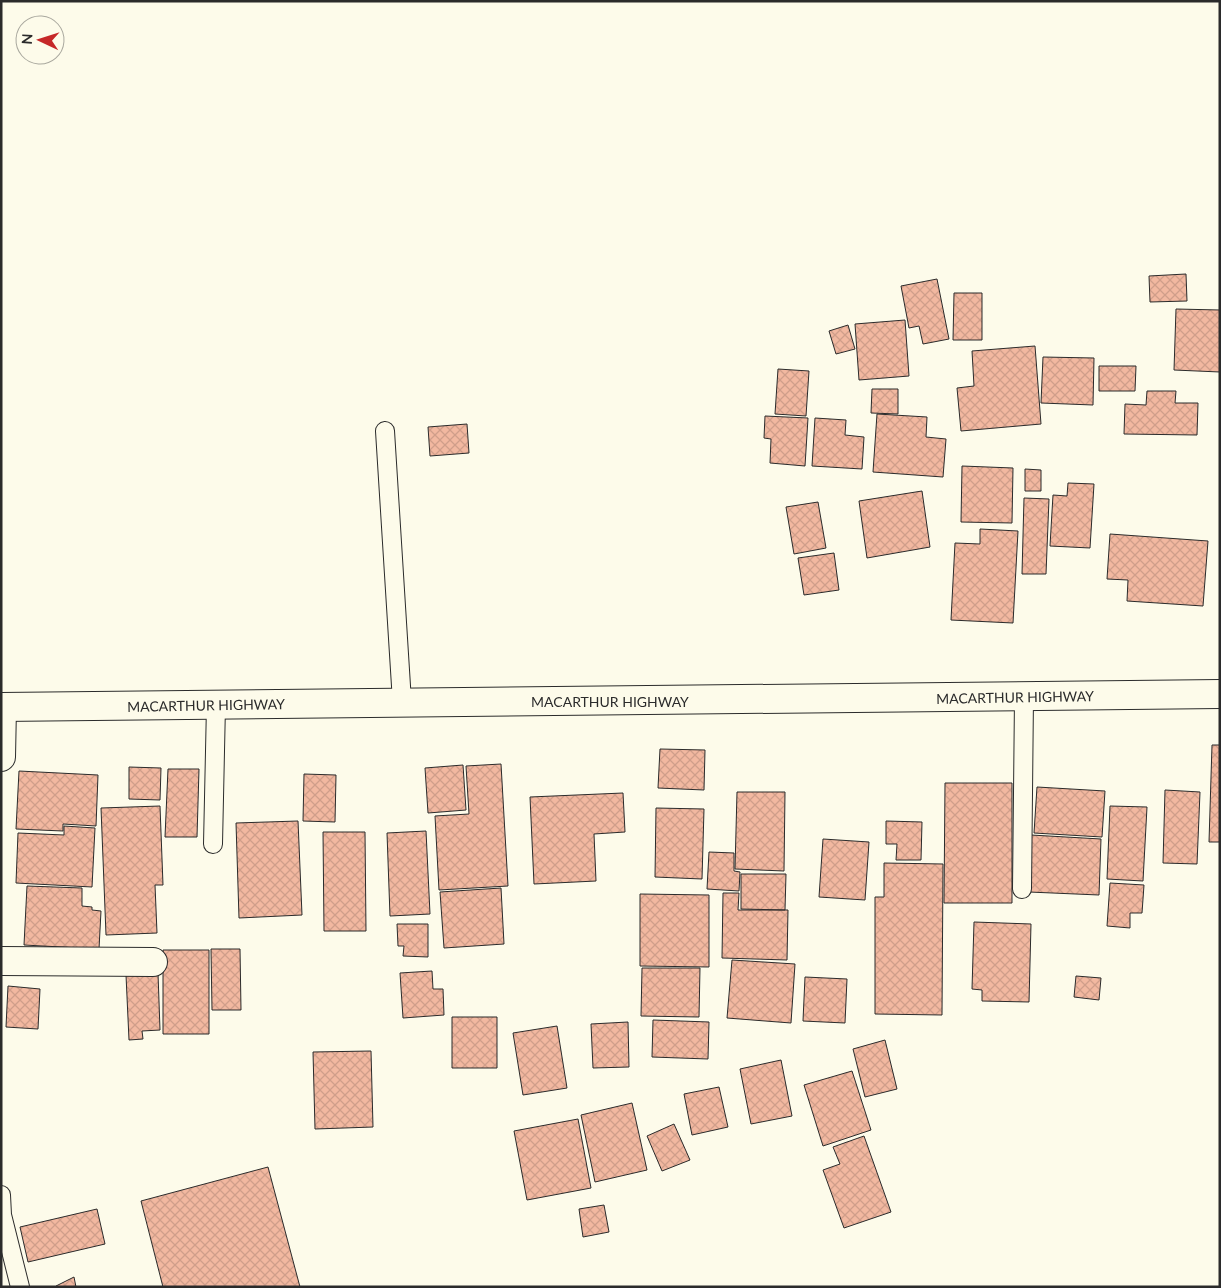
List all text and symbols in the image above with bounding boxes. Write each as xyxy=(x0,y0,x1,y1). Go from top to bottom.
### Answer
north arrow xyxy=(15,15,65,65)
text: N xyxy=(18,33,35,45)
street label: MACARTHUR HIGHWAY xyxy=(936,687,1094,707)
street label: MACARTHUR HIGHWAY xyxy=(531,693,689,710)
street label: MACARTHUR HIGHWAY xyxy=(127,695,285,715)

